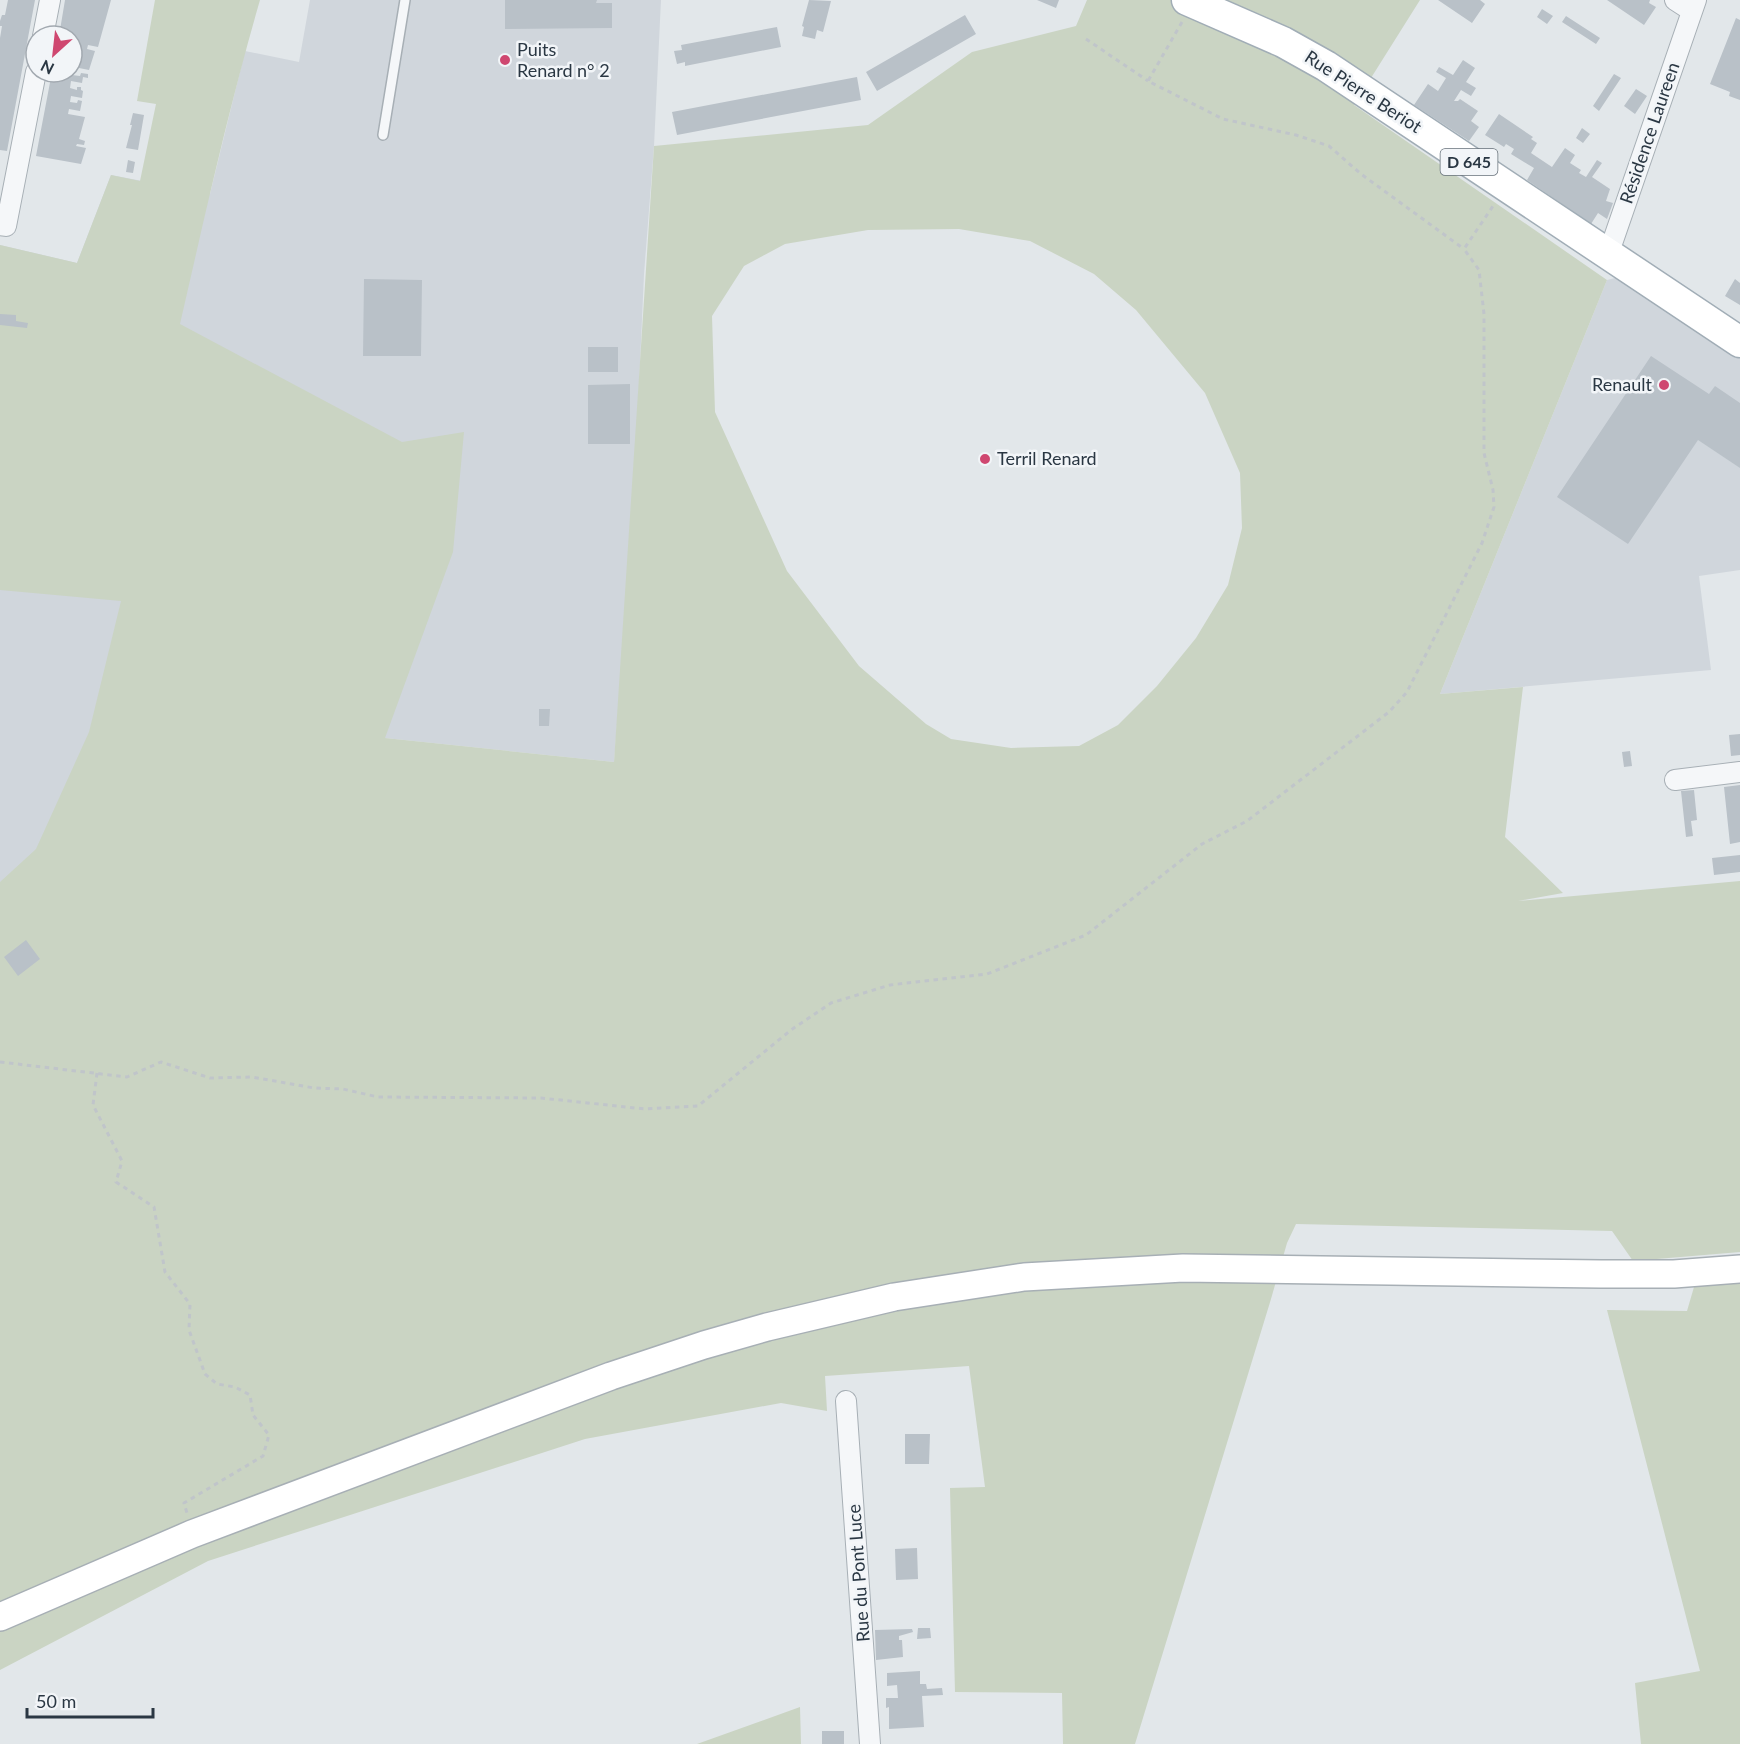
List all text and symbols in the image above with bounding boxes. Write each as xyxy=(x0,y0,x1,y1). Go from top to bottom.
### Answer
north arrow xyxy=(24,24,84,84)
place label: Puits Renard n° 2 xyxy=(517,38,610,81)
street label: Rue Pierre Beriot xyxy=(1301,45,1427,137)
marker: Puits Renard n° 2 xyxy=(498,53,512,67)
text: N xyxy=(37,57,57,79)
street label: Résidence Laureen xyxy=(1615,59,1684,206)
road number: D 645 xyxy=(1440,149,1498,175)
place label: Renault xyxy=(1592,373,1653,395)
marker: Renault xyxy=(1657,378,1671,392)
place label: Terril Renard xyxy=(997,447,1097,469)
marker: Terril Renard xyxy=(978,452,992,466)
street label: Rue du Pont Luce xyxy=(842,1503,874,1643)
scale bar xyxy=(27,1681,153,1719)
text: 50 m xyxy=(36,1690,76,1712)

